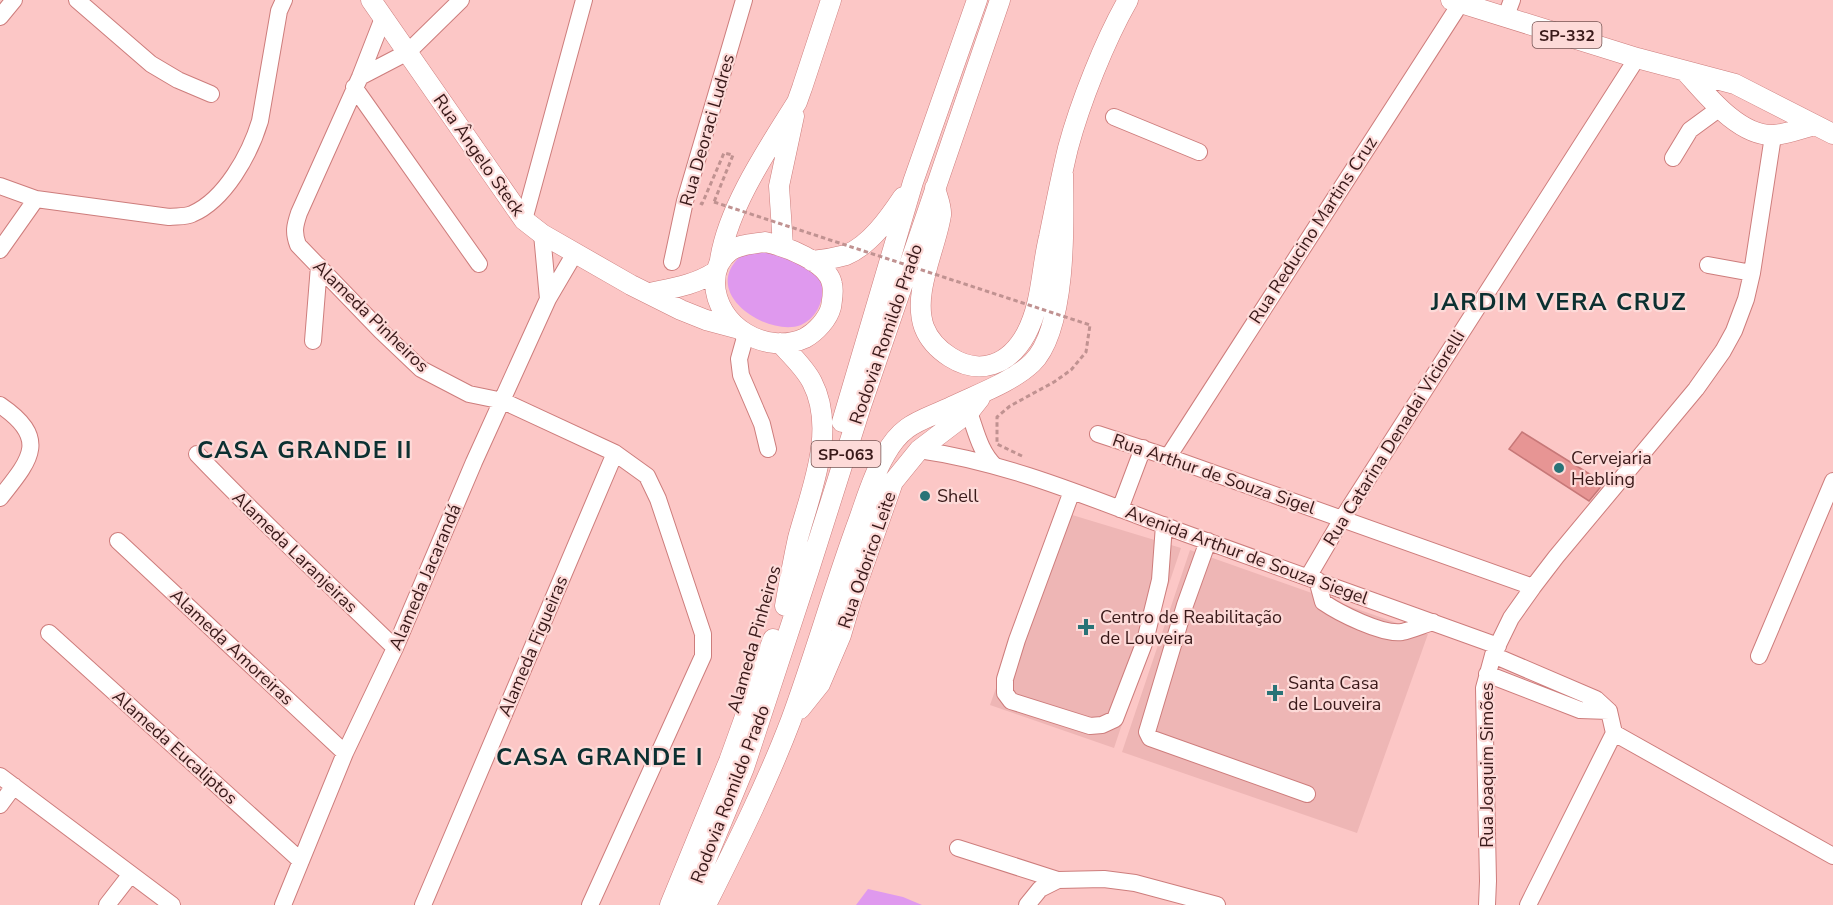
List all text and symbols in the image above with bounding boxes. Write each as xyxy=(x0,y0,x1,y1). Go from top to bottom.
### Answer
road number: SP-332 xyxy=(1532,22,1602,48)
street label: Rua Deoraci Ludres xyxy=(674,51,740,209)
street label: Rua Ângelo Steck xyxy=(428,89,531,222)
street label: Rua Reducino Martins Cruz xyxy=(1243,132,1383,328)
street label: Rodovia Romildo Prado xyxy=(844,241,928,427)
street label: Alameda Pinheiros xyxy=(308,254,434,378)
district label: JARDIM VERA CRUZ xyxy=(1430,286,1687,318)
street label: Rua Catarina Denadai Viciorelli xyxy=(1318,326,1470,550)
street label: Rua Arthur de Souza Sigel xyxy=(1109,428,1319,520)
district label: CASA GRANDE II xyxy=(197,434,413,466)
road number: SP-063 xyxy=(812,441,880,467)
place label: Cervejaria Hebling xyxy=(1571,446,1652,491)
marker: Cervejaria Hebling xyxy=(1552,461,1566,475)
place label: Shell xyxy=(937,484,979,508)
street label: Alameda Laranjeiras xyxy=(227,486,363,618)
street label: Rua Odorico Leite xyxy=(832,488,902,632)
marker: Shell xyxy=(918,489,932,503)
street label: Alameda Jacarandá xyxy=(383,500,467,654)
street label: Avenida Arthur de Souza Siegel xyxy=(1122,500,1372,610)
street label: Alameda Pinheiros xyxy=(721,562,787,716)
street label: Alameda Figueiras xyxy=(493,572,573,720)
street label: Alameda Amoreiras xyxy=(165,583,299,711)
place label: Centro de Reabilitação de Louveira xyxy=(1100,605,1282,650)
marker: Centro de Reabilitação de Louveira xyxy=(1077,618,1095,636)
place label: Santa Casa de Louveira xyxy=(1288,671,1381,716)
street label: Rua Joaquim Simões xyxy=(1475,682,1499,848)
street label: Alameda Eucaliptos xyxy=(107,684,243,810)
marker: Santa Casa de Louveira xyxy=(1266,684,1284,702)
street label: Rodovia Romildo Prado xyxy=(685,701,775,887)
district label: CASA GRANDE I xyxy=(496,741,704,773)

